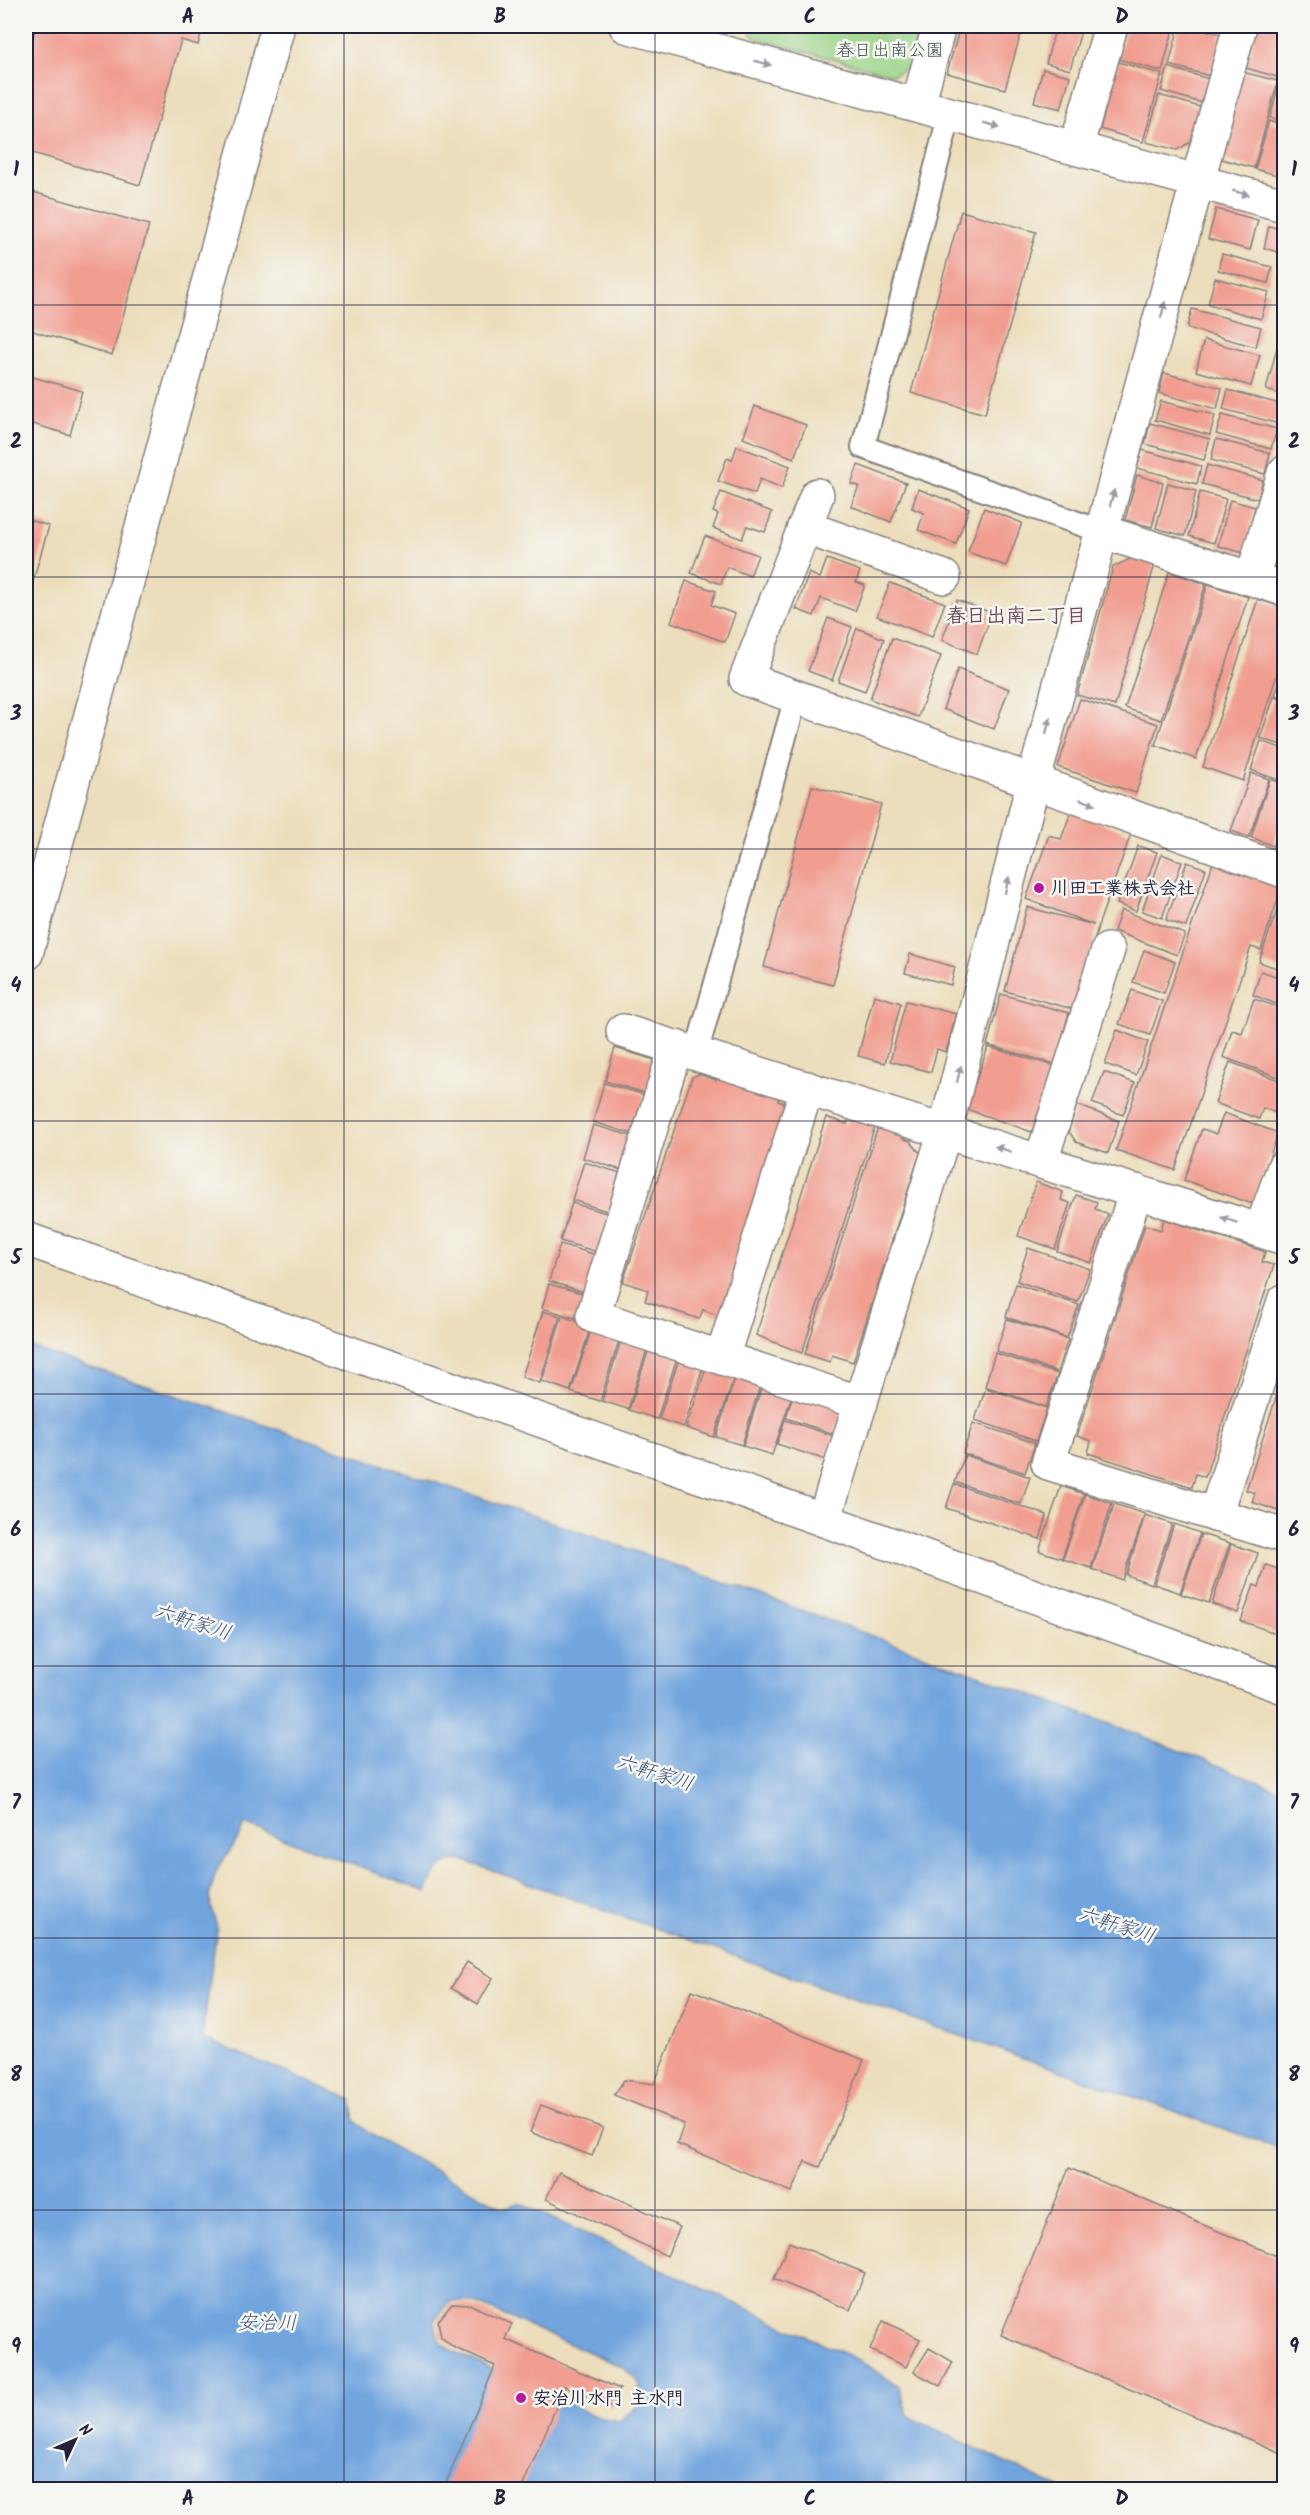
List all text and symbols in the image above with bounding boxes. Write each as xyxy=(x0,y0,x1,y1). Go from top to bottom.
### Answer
text: A xyxy=(182,2,194,34)
text: B xyxy=(494,2,506,34)
text: C xyxy=(804,2,816,34)
text: D xyxy=(1115,2,1129,34)
park label: 春日出南公園 xyxy=(836,37,944,66)
one-way arrow xyxy=(754,59,772,68)
one-way arrow xyxy=(983,120,1001,130)
text: 1 xyxy=(13,155,19,187)
text: 1 xyxy=(1291,155,1297,187)
one-way arrow xyxy=(1232,188,1250,198)
one-way arrow xyxy=(1159,301,1169,319)
text: 2 xyxy=(10,427,22,459)
text: 2 xyxy=(1288,427,1300,459)
one-way arrow xyxy=(1108,489,1118,507)
district label: 春日出南二丁目 xyxy=(946,601,1086,633)
text: 3 xyxy=(10,699,22,731)
text: 3 xyxy=(1288,699,1300,731)
one-way arrow xyxy=(1044,717,1053,735)
one-way arrow xyxy=(1079,798,1097,808)
place label: 川田工業株式会社 xyxy=(1051,875,1195,904)
one-way arrow xyxy=(1003,876,1012,894)
marker: 川田工業株式会社 xyxy=(1032,881,1046,895)
text: 4 xyxy=(11,971,22,1003)
text: 4 xyxy=(1289,971,1300,1003)
one-way arrow xyxy=(955,1065,964,1083)
one-way arrow xyxy=(994,1144,1012,1153)
one-way arrow xyxy=(1220,1215,1238,1224)
text: 5 xyxy=(10,1243,23,1275)
text: 5 xyxy=(1288,1243,1301,1275)
text: 6 xyxy=(11,1515,22,1547)
text: 6 xyxy=(1289,1515,1300,1547)
water label: 六軒家川 xyxy=(149,1595,235,1650)
water label: 六軒家川 xyxy=(611,1746,697,1801)
text: 7 xyxy=(11,1788,21,1820)
text: 7 xyxy=(1289,1788,1299,1820)
water label: 六軒家川 xyxy=(1073,1898,1159,1953)
text: 8 xyxy=(10,2060,22,2092)
text: 8 xyxy=(1288,2060,1300,2092)
water label: 安治川 xyxy=(237,2308,297,2340)
text: 9 xyxy=(11,2332,21,2364)
text: 9 xyxy=(1289,2332,1299,2364)
place label: 安治川水門 主水門 xyxy=(533,2385,684,2414)
marker: 安治川水門 主水門 xyxy=(514,2391,528,2405)
north arrow xyxy=(45,2410,105,2470)
text: N xyxy=(72,2418,97,2443)
text: A xyxy=(182,2484,194,2515)
text: B xyxy=(494,2484,506,2515)
text: C xyxy=(804,2484,816,2515)
text: D xyxy=(1115,2484,1129,2515)

